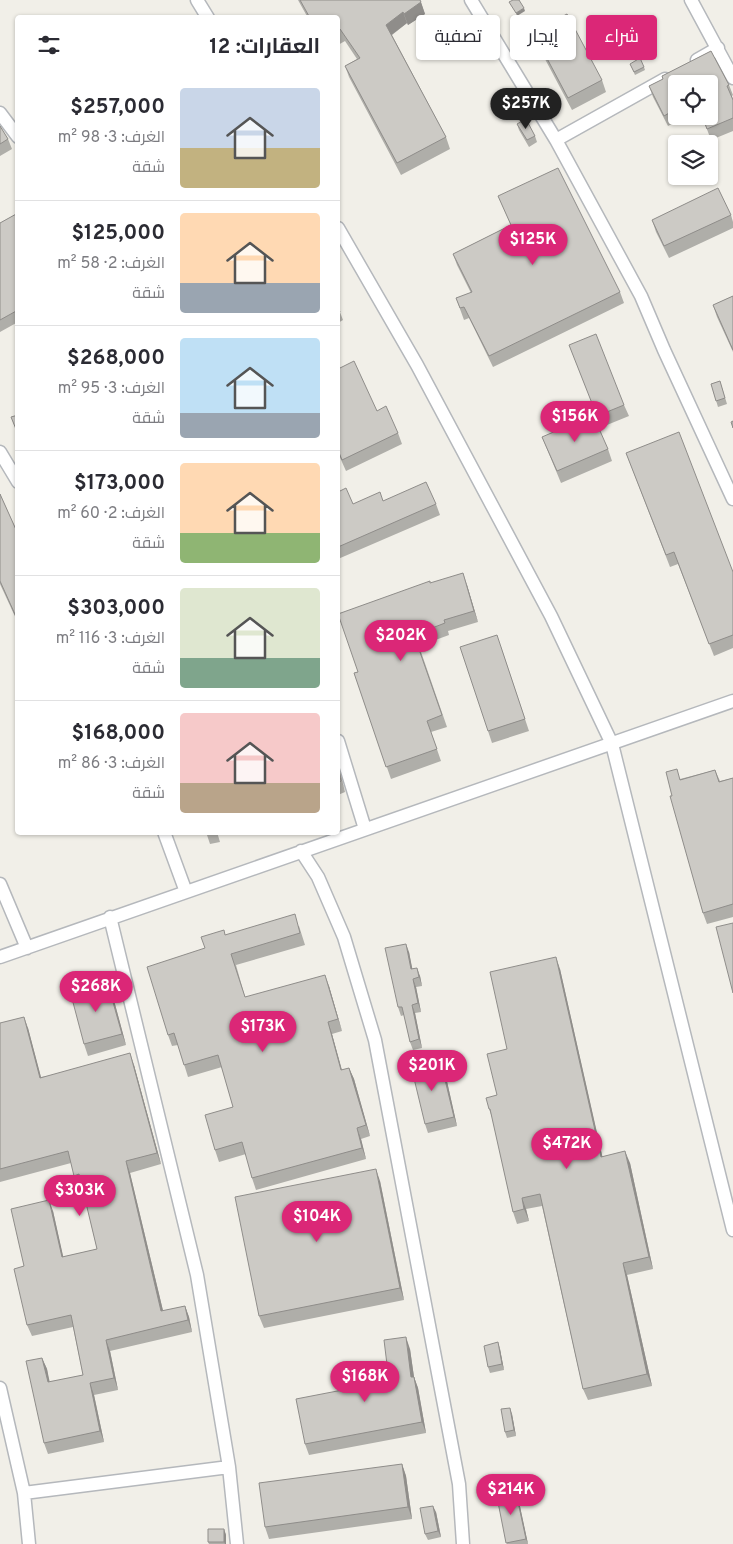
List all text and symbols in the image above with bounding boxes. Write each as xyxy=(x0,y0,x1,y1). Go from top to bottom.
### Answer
chip: تصفية xyxy=(416,15,500,60)
chip: إيجار xyxy=(510,15,576,60)
chip: شراء xyxy=(586,15,657,60)
icon: filters xyxy=(35,31,63,59)
text: العقارات: 12 xyxy=(209,34,320,61)
map controls xyxy=(668,75,718,185)
button: locate xyxy=(668,75,718,125)
pin: $257K xyxy=(491,88,561,130)
text: $257,000 xyxy=(70,94,165,121)
text: $257K xyxy=(501,94,551,114)
icon: home xyxy=(220,108,280,168)
text: الغرف: 3 · 98 m² xyxy=(58,128,165,148)
button: layers xyxy=(668,135,718,185)
text: شقة xyxy=(132,158,165,178)
text: $125,000 xyxy=(71,220,165,247)
pin: $125K xyxy=(498,224,568,266)
text: $125K xyxy=(510,230,556,250)
icon: home xyxy=(220,233,280,293)
text: الغرف: 2 · 58 m² xyxy=(57,254,165,274)
text: شقة xyxy=(132,284,165,304)
text: $268,000 xyxy=(67,345,165,372)
icon: home xyxy=(220,358,280,418)
text: الغرف: 3 · 95 m² xyxy=(58,379,165,399)
pin: $156K xyxy=(540,400,610,443)
text: $156K xyxy=(552,407,599,427)
text: شقة xyxy=(132,409,165,429)
text: $173,000 xyxy=(74,470,165,497)
icon: home xyxy=(220,483,280,543)
text: الغرف: 2 · 60 m² xyxy=(57,504,165,524)
text: شقة xyxy=(132,534,165,554)
text: $303,000 xyxy=(67,595,165,622)
icon: home xyxy=(220,608,280,668)
pin: $202K xyxy=(366,620,436,662)
text: $202K xyxy=(375,626,427,646)
text: الغرف: 3 · 116 m² xyxy=(56,629,165,649)
text: شقة xyxy=(132,659,165,679)
text: $168,000 xyxy=(71,720,165,747)
icon: home xyxy=(220,733,280,793)
text: الغرف: 3 · 86 m² xyxy=(58,754,165,774)
text: شقة xyxy=(132,784,165,804)
pin: $268K xyxy=(61,970,131,1013)
text: $268K xyxy=(71,977,121,997)
pin: $173K xyxy=(228,1010,298,1053)
text: $173K xyxy=(240,1017,286,1037)
pin: $201K xyxy=(397,1050,467,1092)
text: $201K xyxy=(408,1056,456,1076)
pin: $472K xyxy=(532,1128,602,1170)
text: $472K xyxy=(542,1134,592,1154)
pin: $303K xyxy=(45,1174,115,1217)
text: $303K xyxy=(55,1181,105,1201)
pin: $104K xyxy=(282,1200,352,1243)
text: $104K xyxy=(293,1207,341,1227)
pin: $168K xyxy=(330,1360,400,1403)
text: $168K xyxy=(341,1367,389,1387)
pin: $214K xyxy=(476,1474,546,1516)
text: $214K xyxy=(487,1480,535,1500)

